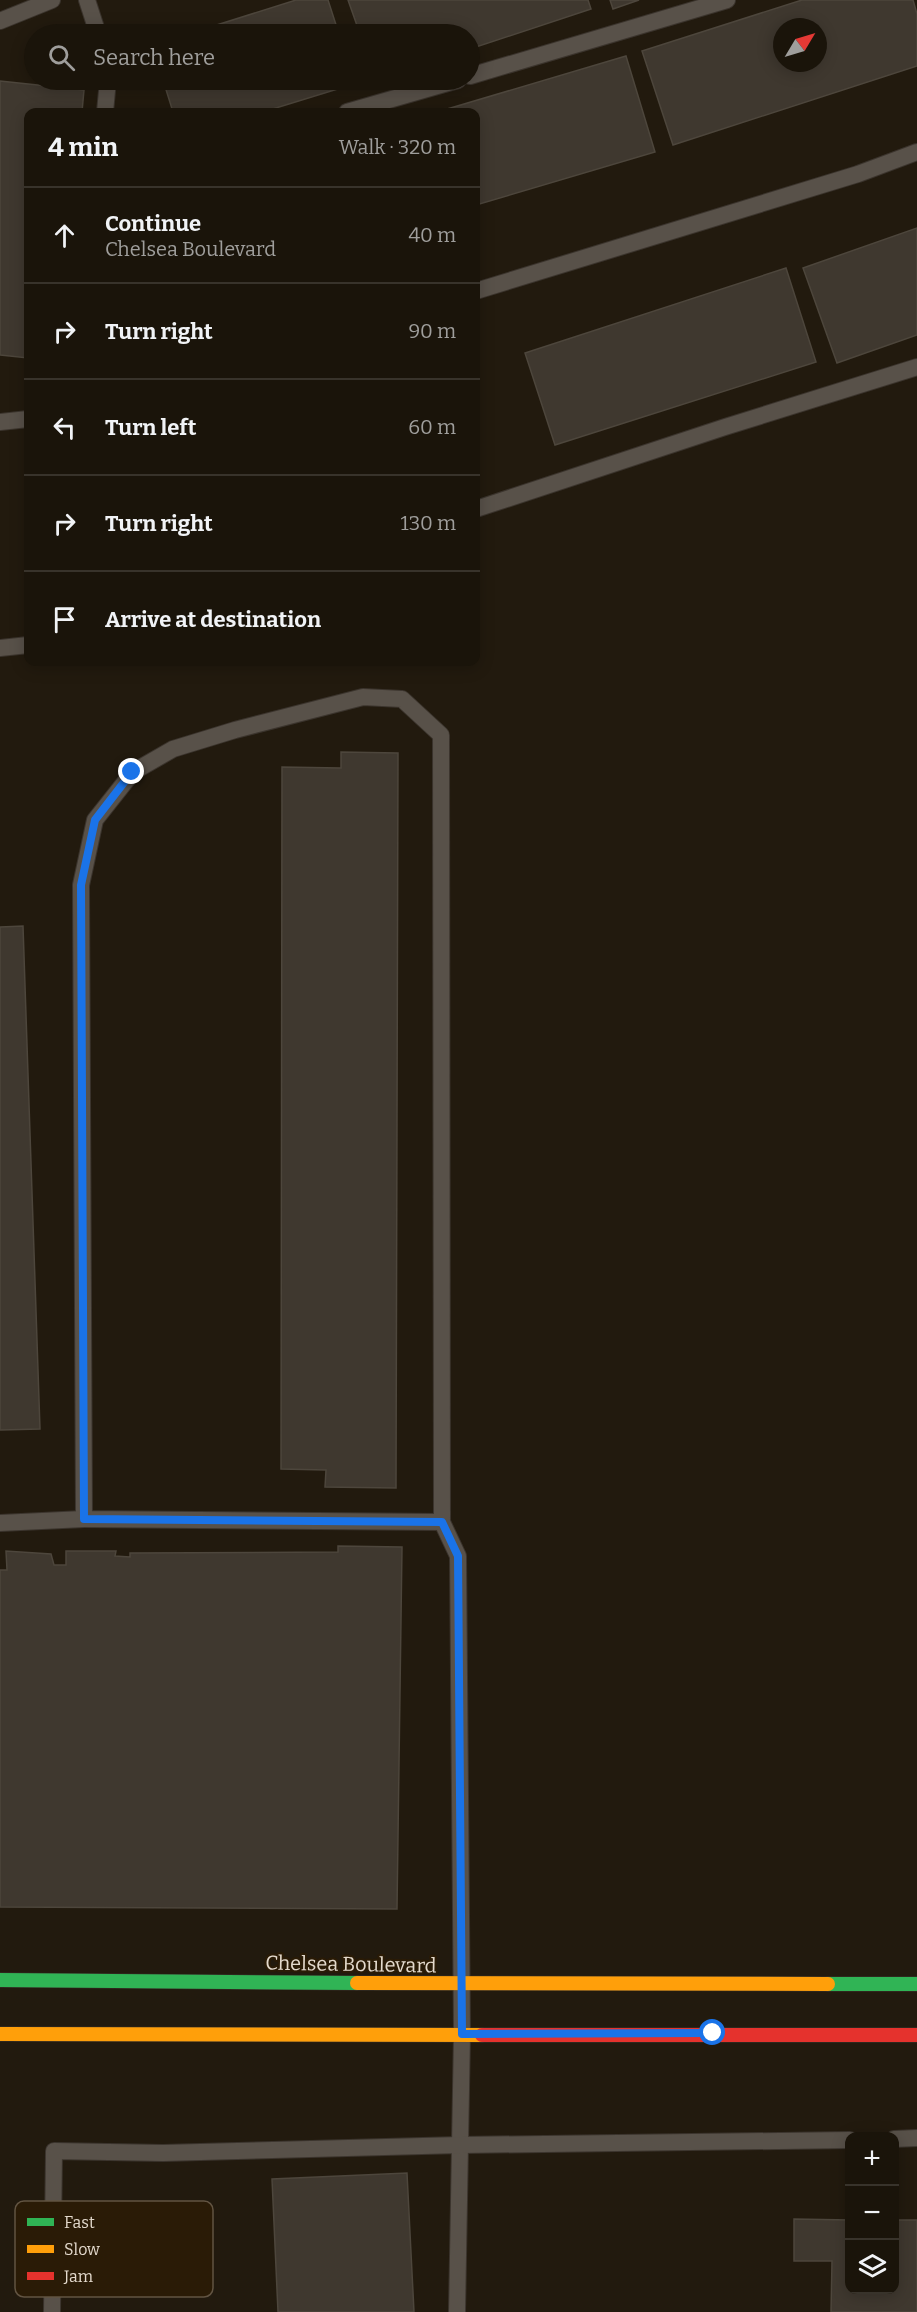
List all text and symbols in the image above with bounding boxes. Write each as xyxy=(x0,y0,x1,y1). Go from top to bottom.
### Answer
north arrow xyxy=(773,18,827,72)
search box xyxy=(24,24,480,90)
icon: search xyxy=(45,41,78,74)
text: Search here xyxy=(93,44,215,71)
text: 4 min xyxy=(48,132,118,163)
text: Walk · 320 m xyxy=(339,135,456,159)
text: Continue xyxy=(105,210,201,237)
icon: ahead xyxy=(48,219,81,252)
text: 40 m xyxy=(408,223,456,247)
text: Chelsea Boulevard xyxy=(105,237,276,261)
icon: right xyxy=(48,315,81,348)
text: Turn right xyxy=(105,318,213,345)
text: 90 m xyxy=(408,319,456,343)
icon: left xyxy=(48,411,81,444)
text: Turn left xyxy=(105,414,197,441)
text: 60 m xyxy=(408,415,456,439)
icon: right xyxy=(48,507,81,540)
text: Turn right xyxy=(105,510,213,537)
text: 130 m xyxy=(401,511,456,535)
icon: arrive xyxy=(48,603,81,636)
text: Arrive at destination xyxy=(105,606,321,633)
route end xyxy=(118,758,144,784)
street label: Chelsea Boulevard xyxy=(265,1951,437,1977)
route start xyxy=(699,2019,725,2045)
map controls xyxy=(845,2132,899,2294)
button: + xyxy=(845,2132,899,2186)
button: − xyxy=(845,2186,899,2240)
legend xyxy=(15,2201,213,2297)
text: Fast xyxy=(64,2213,95,2232)
text: Slow xyxy=(64,2240,100,2259)
button: layers xyxy=(845,2240,899,2294)
text: Jam xyxy=(63,2267,93,2286)

